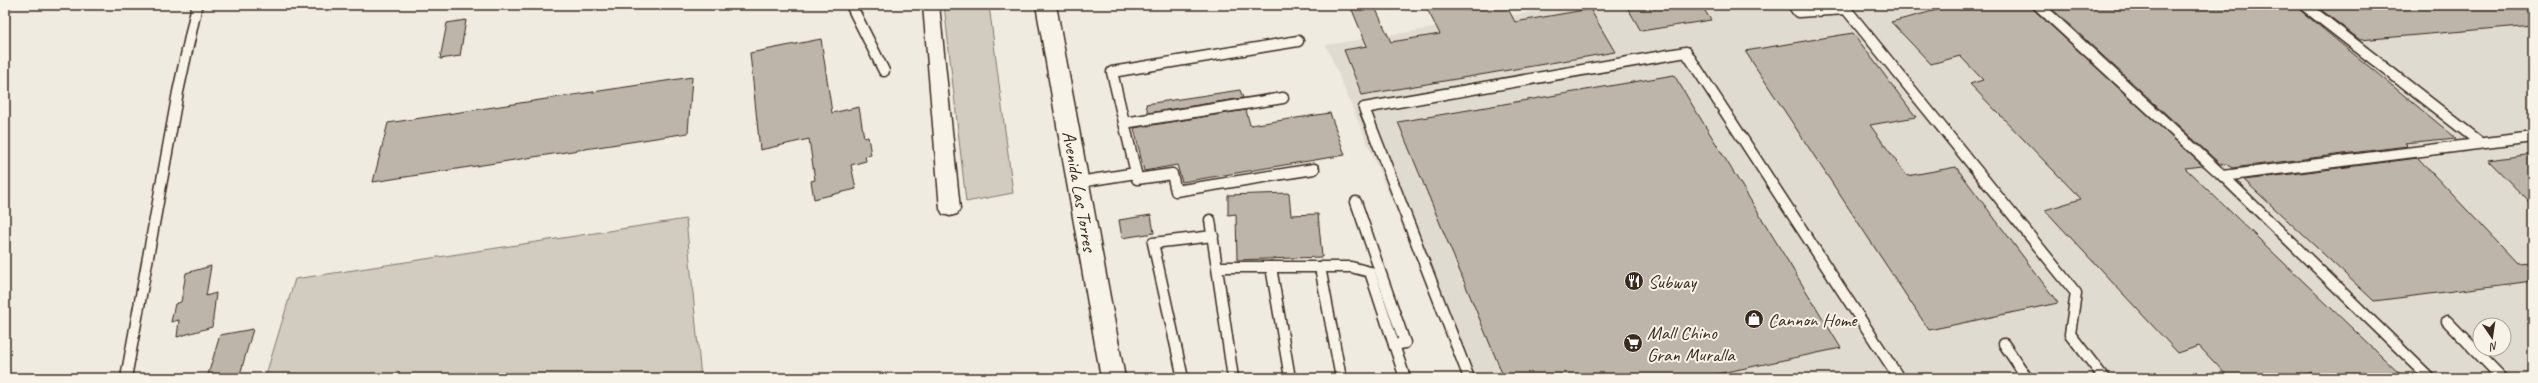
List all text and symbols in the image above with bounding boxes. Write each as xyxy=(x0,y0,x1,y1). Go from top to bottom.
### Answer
street label: Avenida Las Torres xyxy=(1057,129,1102,256)
restaurant icon: Subway xyxy=(1623,270,1645,292)
place label: Subway xyxy=(1648,270,1697,294)
shop icon: Cannon Home xyxy=(1743,308,1765,330)
place label: Cannon Home xyxy=(1768,308,1858,332)
north arrow xyxy=(2472,317,2512,357)
place label: Mall Chino Gran Muralla xyxy=(1647,321,1736,367)
supermarket icon: Mall Chino Gran Muralla xyxy=(1622,332,1644,354)
text: N xyxy=(2487,339,2499,355)

